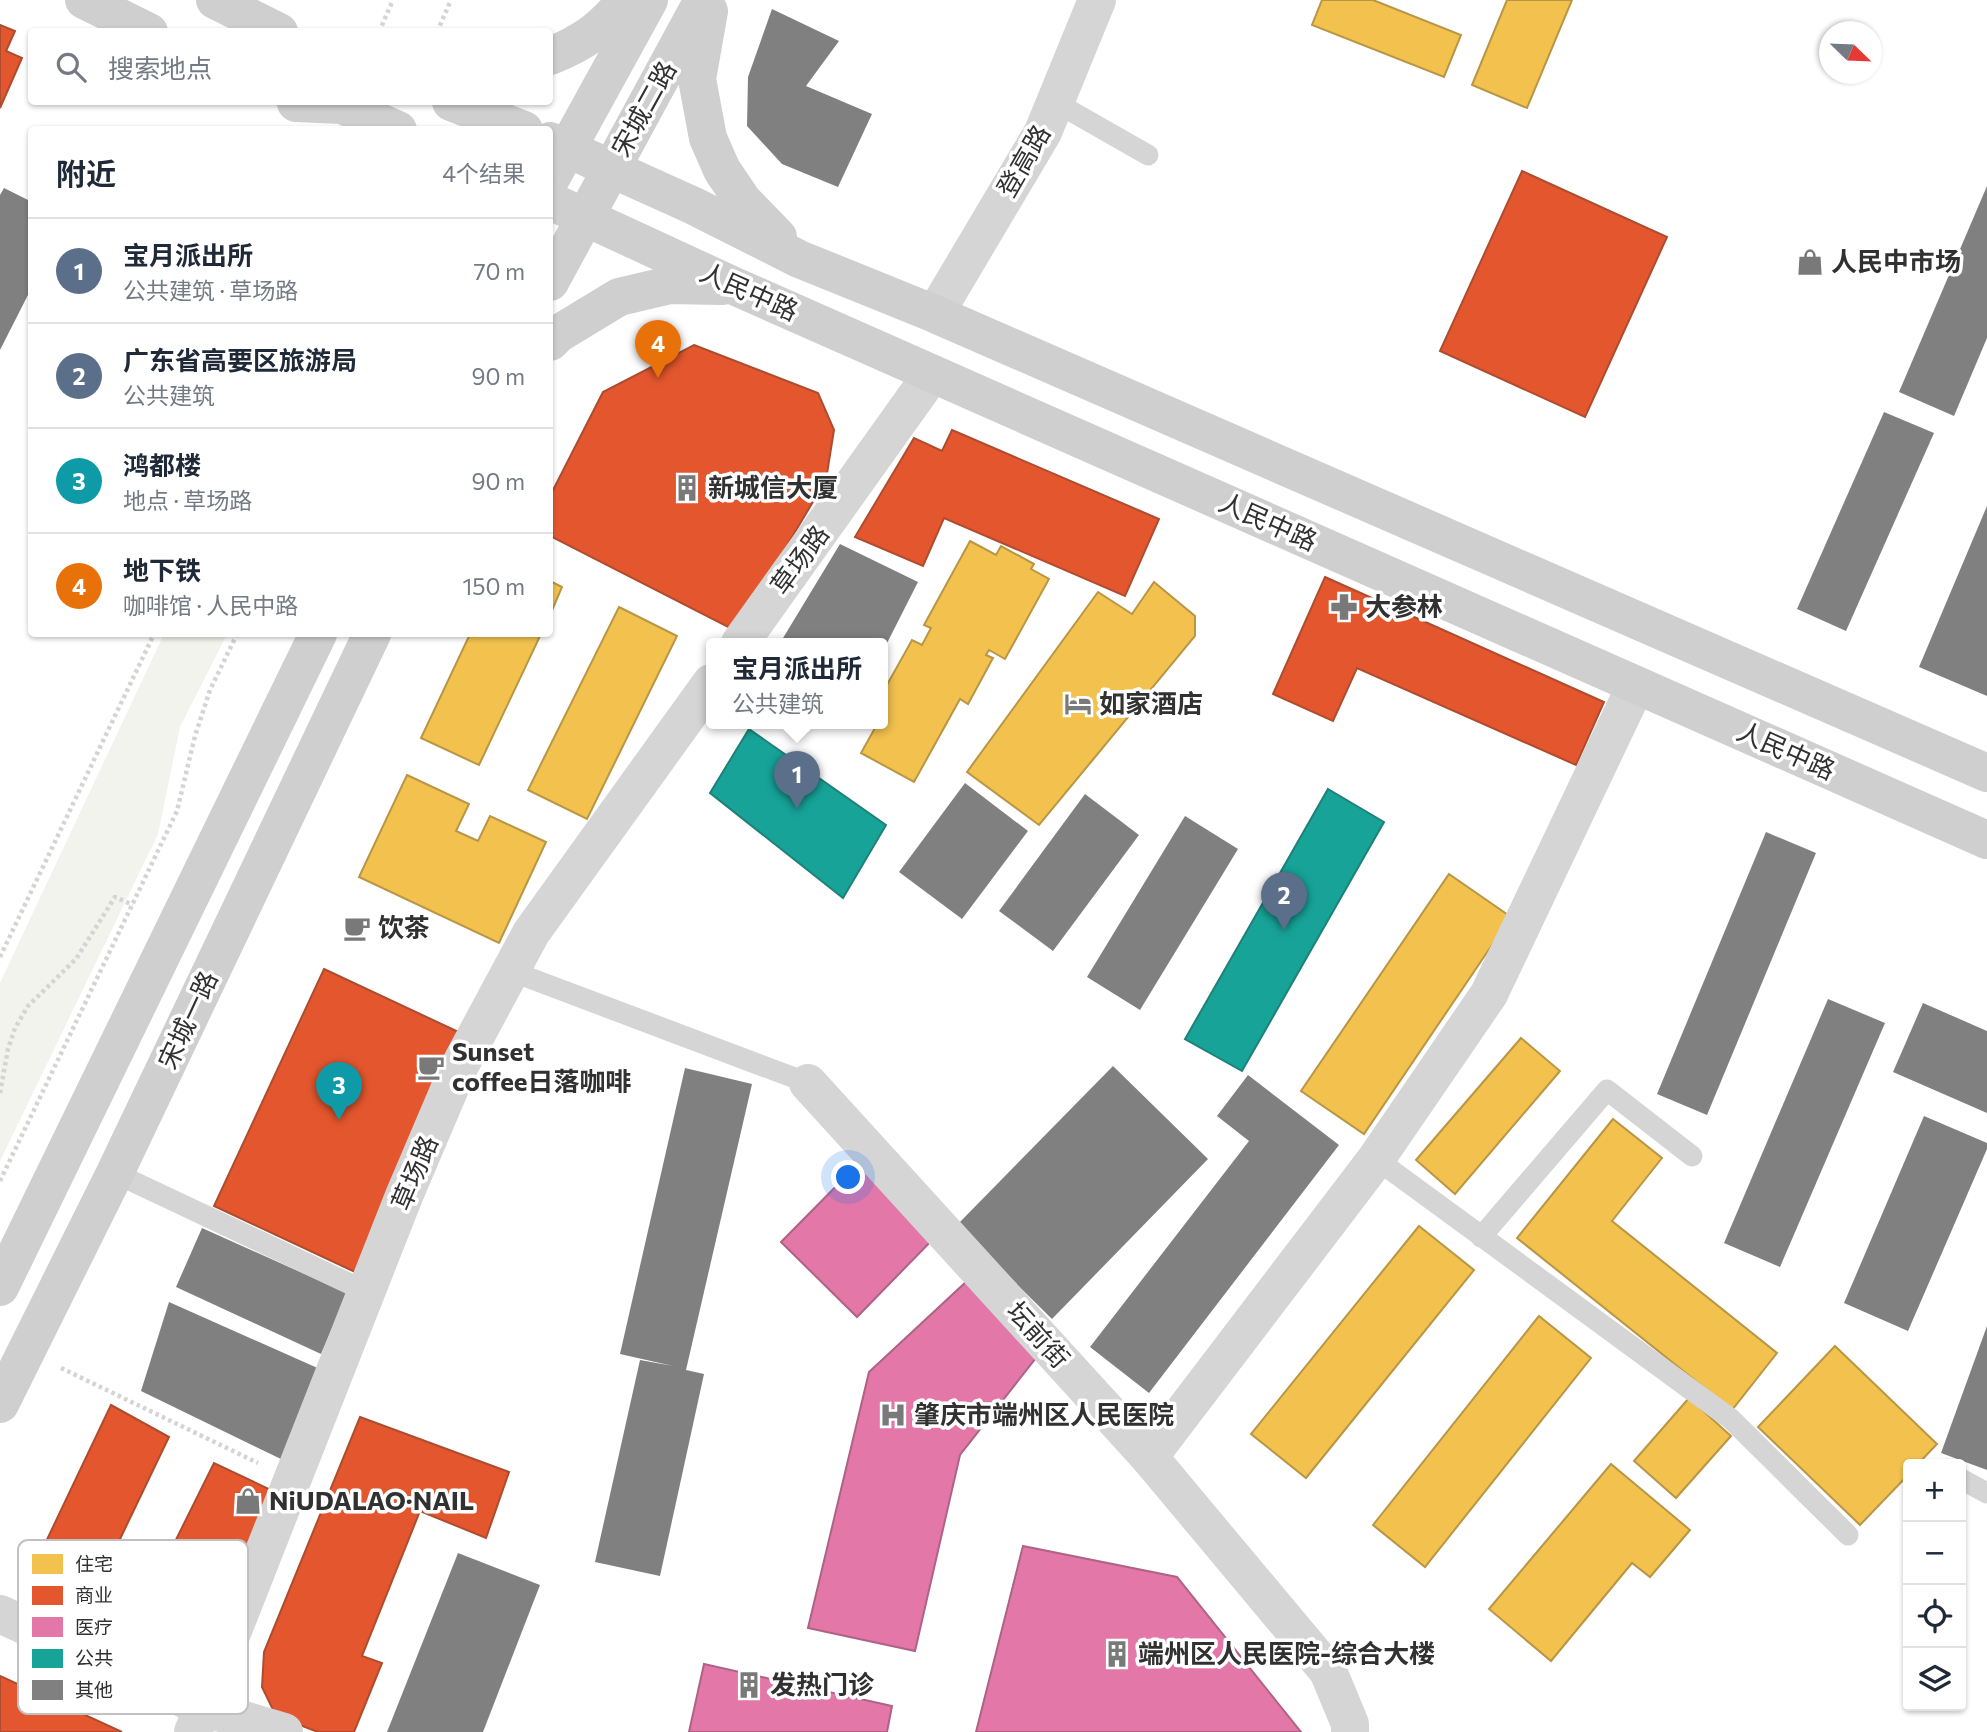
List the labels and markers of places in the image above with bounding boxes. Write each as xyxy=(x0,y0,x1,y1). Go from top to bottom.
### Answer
place label: 人民中市场 xyxy=(1831,245,1961,276)
shop icon: 人民中市场 xyxy=(1795,247,1825,277)
pin: 4 xyxy=(635,320,681,378)
place label: 新城信大厦 xyxy=(708,471,838,502)
building icon: 新城信大厦 xyxy=(672,473,702,503)
place label: 大参林 xyxy=(1365,590,1443,621)
pharmacy icon: 大参林 xyxy=(1329,592,1359,622)
place label: 如家酒店 xyxy=(1099,687,1203,718)
hotel icon: 如家酒店 xyxy=(1063,689,1093,719)
pin: 1 xyxy=(774,751,820,809)
pin: 2 xyxy=(1261,872,1307,930)
place label: 饮茶 xyxy=(378,911,430,942)
cafe icon: 饮茶 xyxy=(342,913,372,943)
place label: Sunset coffee日落咖啡 xyxy=(452,1035,632,1096)
cafe icon: Sunset coffee日落咖啡 xyxy=(416,1052,446,1082)
pin: 3 xyxy=(316,1062,362,1120)
place label: 肇庆市端州区人民医院 xyxy=(914,1398,1174,1429)
hospital icon: 肇庆市端州区人民医院 xyxy=(878,1400,908,1430)
place label: NiUDALAO·NAIL xyxy=(269,1484,474,1515)
shop icon: NiUDALAO·NAIL xyxy=(233,1486,263,1516)
place label: 端州区人民医院-综合大楼 xyxy=(1138,1637,1435,1668)
building icon: 端州区人民医院-综合大楼 xyxy=(1102,1639,1132,1669)
place label: 发热门诊 xyxy=(770,1668,875,1699)
building icon: 发热门诊 xyxy=(734,1670,764,1700)

